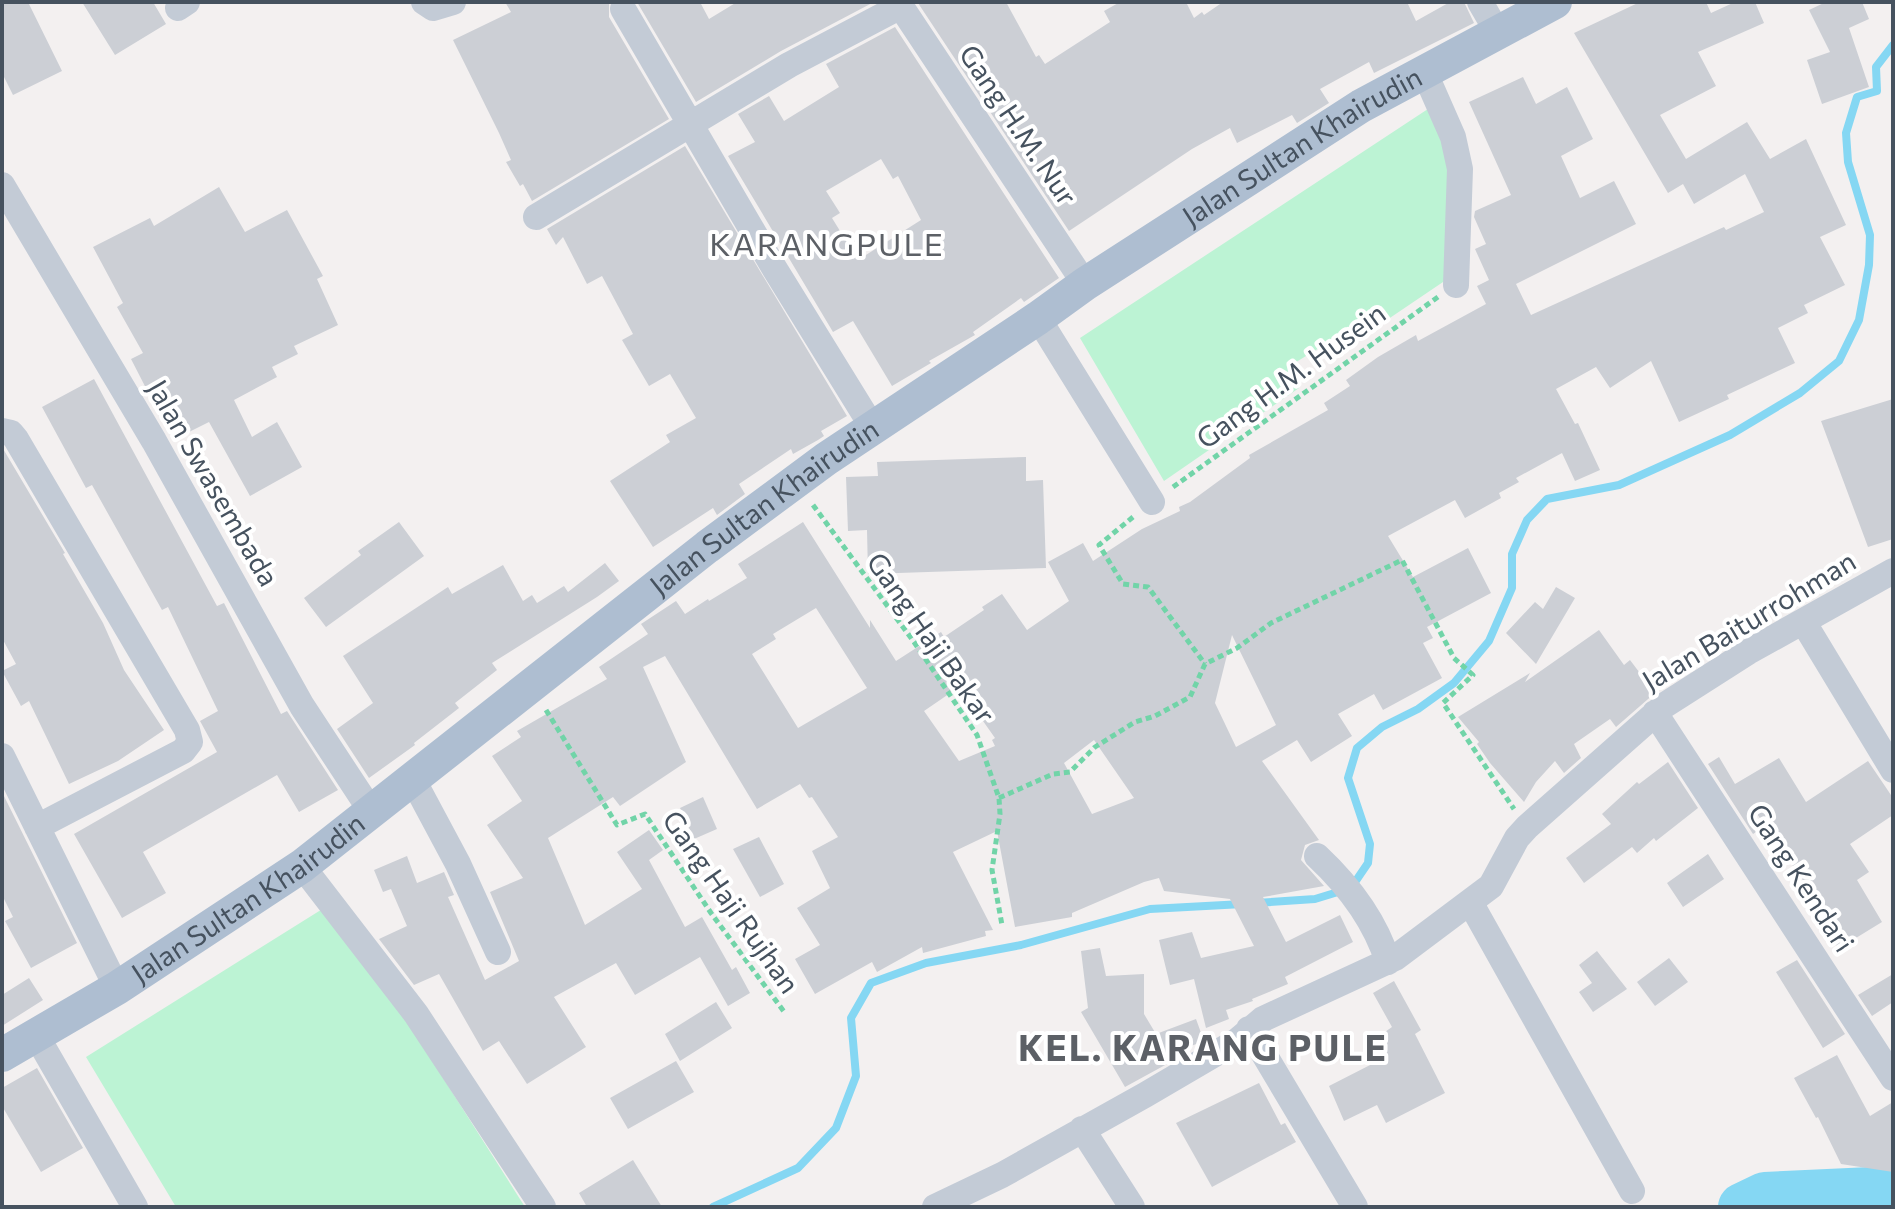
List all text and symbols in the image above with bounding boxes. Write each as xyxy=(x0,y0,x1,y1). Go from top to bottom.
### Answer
street label: Gang H.M. Nur xyxy=(953,38,1085,211)
street label: Jalan Sultan Khairudin xyxy=(1175,59,1427,233)
district label: KARANGPULE xyxy=(709,223,945,263)
street label: Gang H.M. Husein xyxy=(1189,295,1392,455)
street label: Jalan Swasembada xyxy=(141,373,287,592)
street label: Jalan Sultan Khairudin xyxy=(642,411,885,602)
street label: Jalan Baiturrohman xyxy=(1636,543,1861,697)
street label: Gang Haji Bakar xyxy=(860,545,1003,729)
street label: Gang Kendari xyxy=(1741,797,1862,958)
street label: Gang Haji Rujhan xyxy=(656,804,807,999)
street label: Jalan Sultan Khairudin xyxy=(125,805,371,990)
district label: KEL. KARANG PULE xyxy=(1018,1024,1388,1068)

